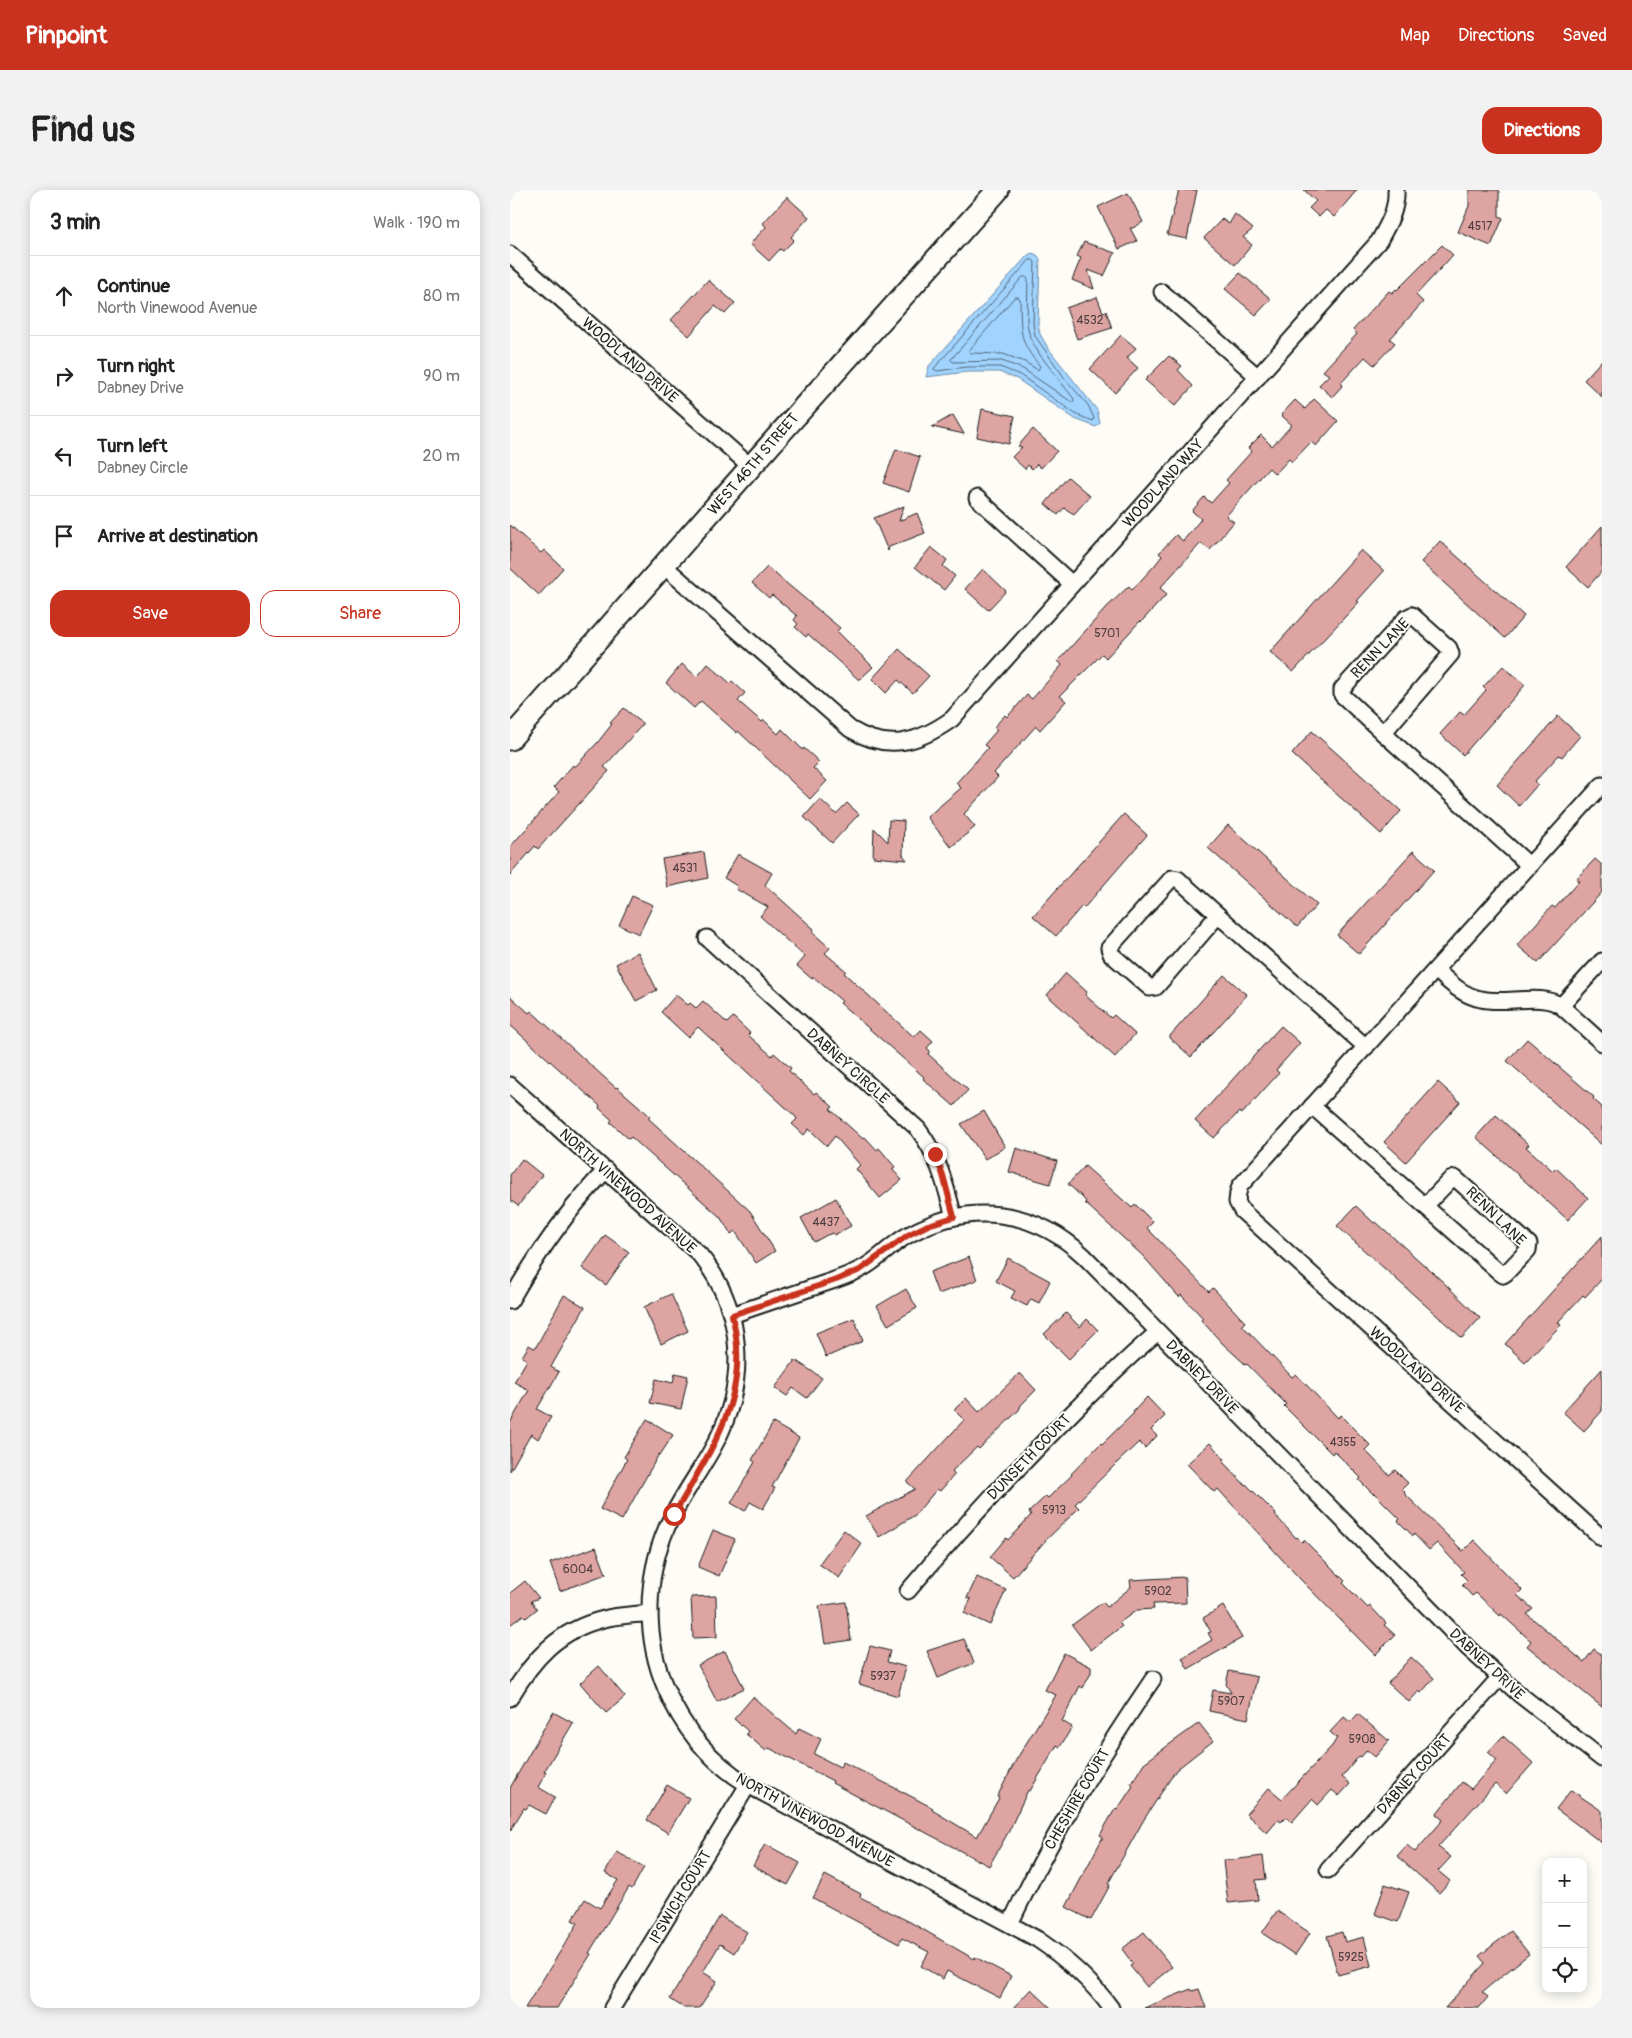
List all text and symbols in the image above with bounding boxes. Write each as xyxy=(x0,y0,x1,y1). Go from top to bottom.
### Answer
text: Pinpoint xyxy=(25,21,107,50)
text: Map xyxy=(1400,24,1430,47)
text: Directions xyxy=(1458,24,1534,47)
text: Saved xyxy=(1562,24,1607,47)
button: Directions xyxy=(1482,107,1602,154)
text: Find us xyxy=(30,108,135,152)
text: 3 min xyxy=(50,209,100,236)
text: Walk · 190 m xyxy=(373,213,460,233)
house number: 4517 xyxy=(1468,219,1493,234)
text: Continue xyxy=(97,274,170,298)
icon: ahead xyxy=(50,282,78,310)
text: 80 m xyxy=(423,286,460,306)
text: North Vinewood Avenue xyxy=(97,298,257,318)
street label: WOODLAND DRIVE xyxy=(578,313,682,407)
house number: 4532 xyxy=(1077,313,1104,328)
text: Turn right xyxy=(97,354,175,378)
icon: right xyxy=(50,362,78,390)
text: 90 m xyxy=(423,366,460,386)
text: Dabney Drive xyxy=(97,378,184,398)
street label: WEST 46TH STREET xyxy=(704,409,803,519)
text: Turn left xyxy=(97,434,167,458)
street label: WOODLAND WAY xyxy=(1119,435,1208,532)
icon: left xyxy=(50,442,78,470)
text: 20 m xyxy=(422,446,460,466)
text: Dabney Circle xyxy=(97,458,188,478)
icon: arrive xyxy=(50,522,78,550)
text: Arrive at destination xyxy=(97,524,258,548)
button: Save xyxy=(50,590,250,637)
button: Share xyxy=(260,590,460,637)
street label: RENN LANE xyxy=(1347,614,1414,682)
house number: 5701 xyxy=(1094,626,1120,641)
house number: 4531 xyxy=(673,861,697,876)
street label: DABNEY CIRCLE xyxy=(802,1024,893,1109)
street label: NORTH VINEWOOD AVENUE xyxy=(555,1125,700,1258)
route end xyxy=(924,1143,947,1166)
street label: RENN LANE xyxy=(1462,1183,1530,1250)
house number: 4437 xyxy=(813,1215,840,1230)
street label: WOODLAND DRIVE xyxy=(1365,1323,1468,1418)
street label: DABNEY DRIVE xyxy=(1161,1336,1242,1419)
street label: DUNSETH COURT xyxy=(984,1410,1075,1504)
house number: 4355 xyxy=(1330,1435,1356,1450)
route start xyxy=(663,1503,686,1526)
house number: 5913 xyxy=(1042,1503,1066,1518)
house number: 6004 xyxy=(563,1562,593,1577)
house number: 5902 xyxy=(1144,1584,1172,1599)
street label: DABNEY DRIVE xyxy=(1445,1625,1528,1704)
house number: 5937 xyxy=(870,1669,897,1684)
house number: 5907 xyxy=(1217,1694,1245,1709)
street label: DABNEY COURT xyxy=(1373,1730,1456,1819)
house number: 5908 xyxy=(1349,1732,1375,1747)
street label: CHESHIRE COURT xyxy=(1041,1745,1114,1853)
street label: NORTH VINEWOOD AVENUE xyxy=(732,1769,897,1872)
street label: IPSWICH COURT xyxy=(645,1847,716,1947)
map controls xyxy=(1542,1858,1587,1993)
button: + xyxy=(1542,1858,1587,1903)
button: − xyxy=(1542,1903,1587,1948)
button: locate xyxy=(1542,1948,1587,1993)
house number: 5925 xyxy=(1338,1950,1364,1965)

